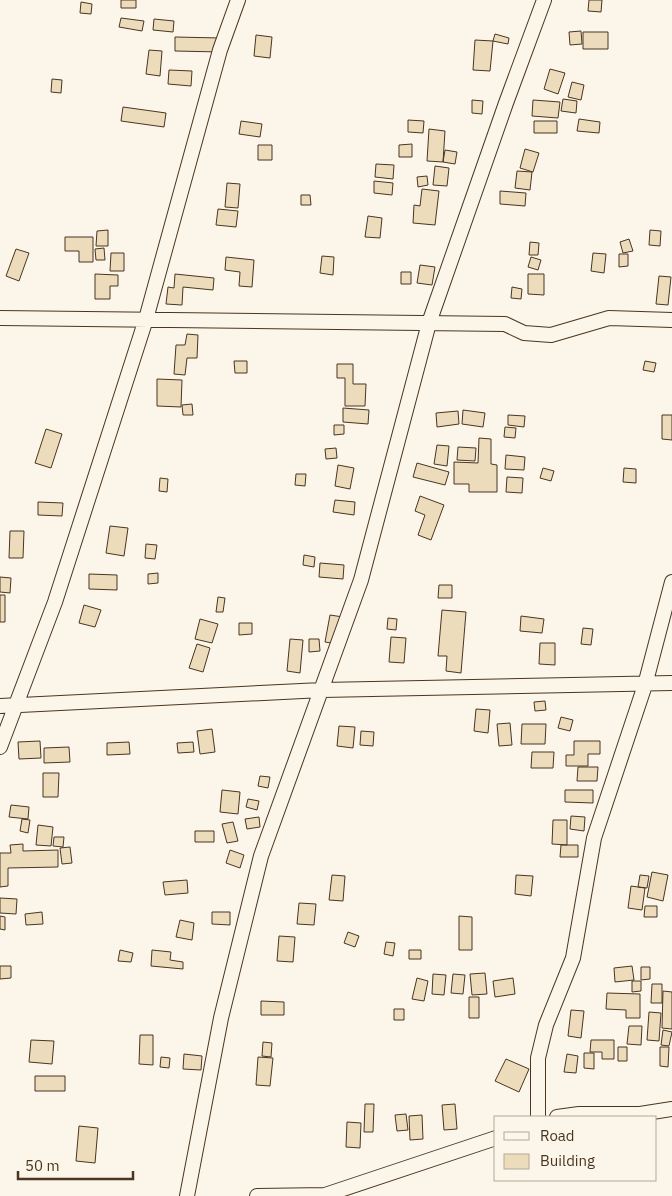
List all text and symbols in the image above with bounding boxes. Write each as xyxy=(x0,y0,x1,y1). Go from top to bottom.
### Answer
legend xyxy=(494,1116,657,1181)
text: Road xyxy=(540,1126,575,1145)
scale bar xyxy=(18,1148,132,1180)
text: Building xyxy=(540,1151,595,1170)
text: 50 m xyxy=(25,1156,60,1175)

